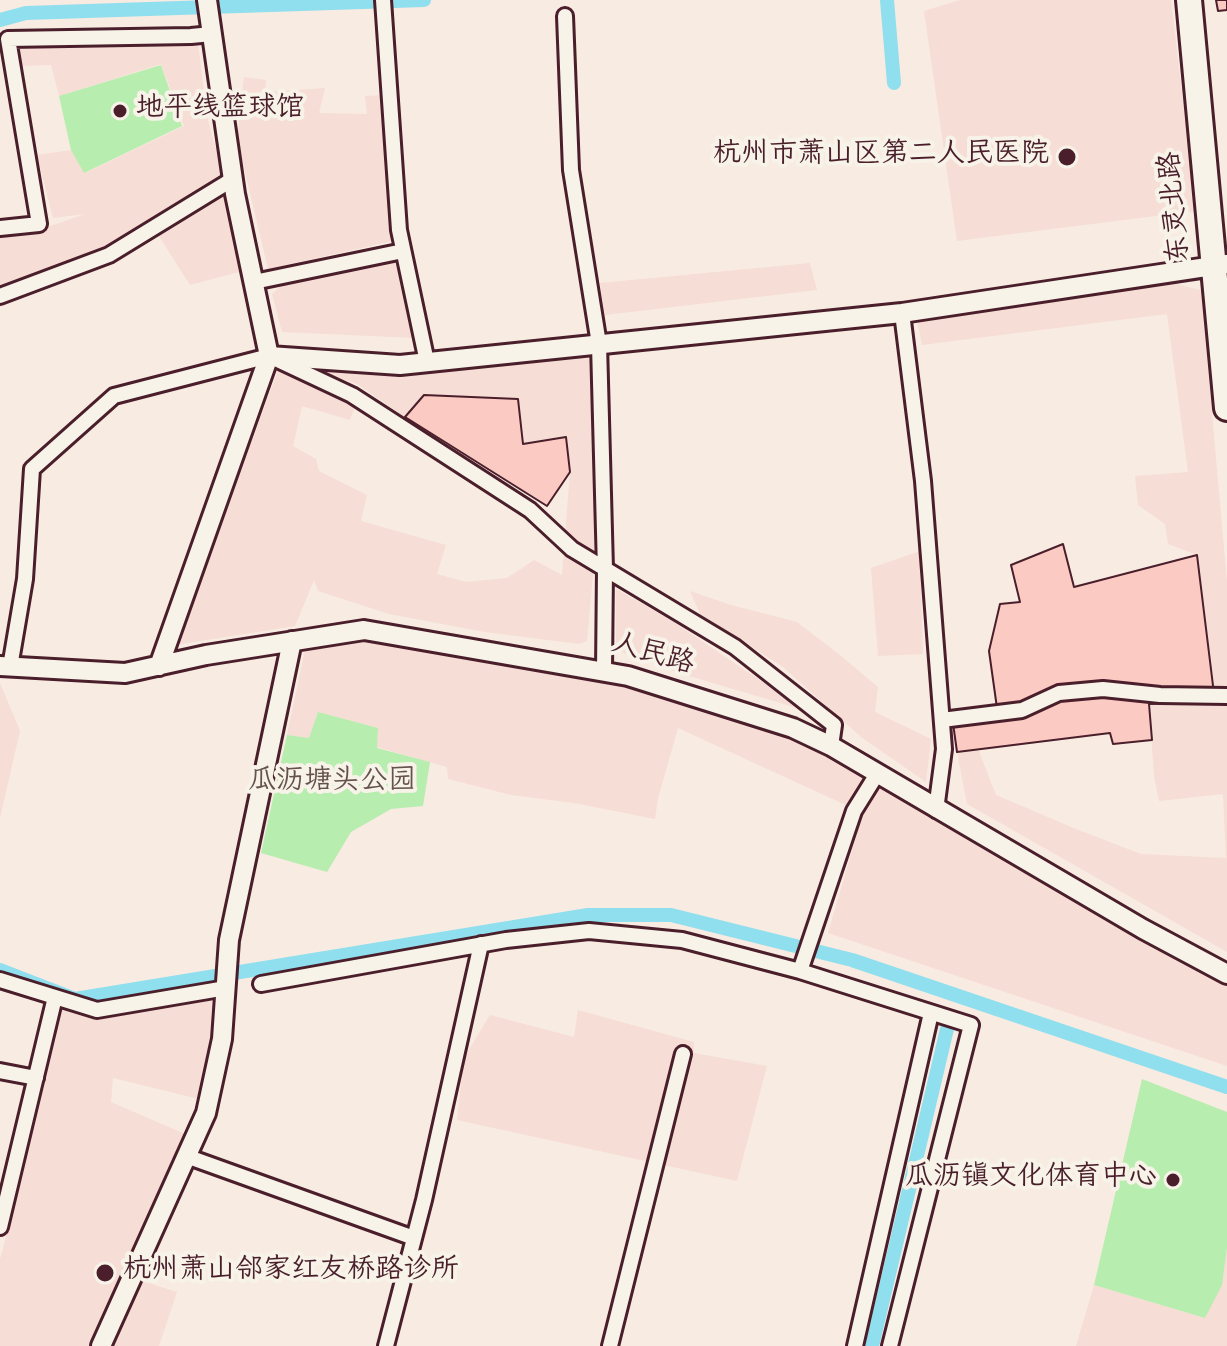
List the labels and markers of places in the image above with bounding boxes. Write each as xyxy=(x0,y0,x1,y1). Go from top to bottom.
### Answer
place label: 地平线篮球馆 xyxy=(136,94,304,128)
marker: 地平线篮球馆 xyxy=(111,102,129,120)
place label: 杭州市萧山区第二人民医院 xyxy=(713,140,1049,174)
marker: 杭州市萧山区第二人民医院 xyxy=(1056,146,1078,168)
place label: 瓜沥镇文化体育中心 xyxy=(905,1163,1157,1197)
marker: 瓜沥镇文化体育中心 xyxy=(1164,1171,1182,1189)
place label: 杭州萧山邻家红友桥路诊所 xyxy=(123,1256,459,1290)
marker: 杭州萧山邻家红友桥路诊所 xyxy=(94,1262,116,1284)

